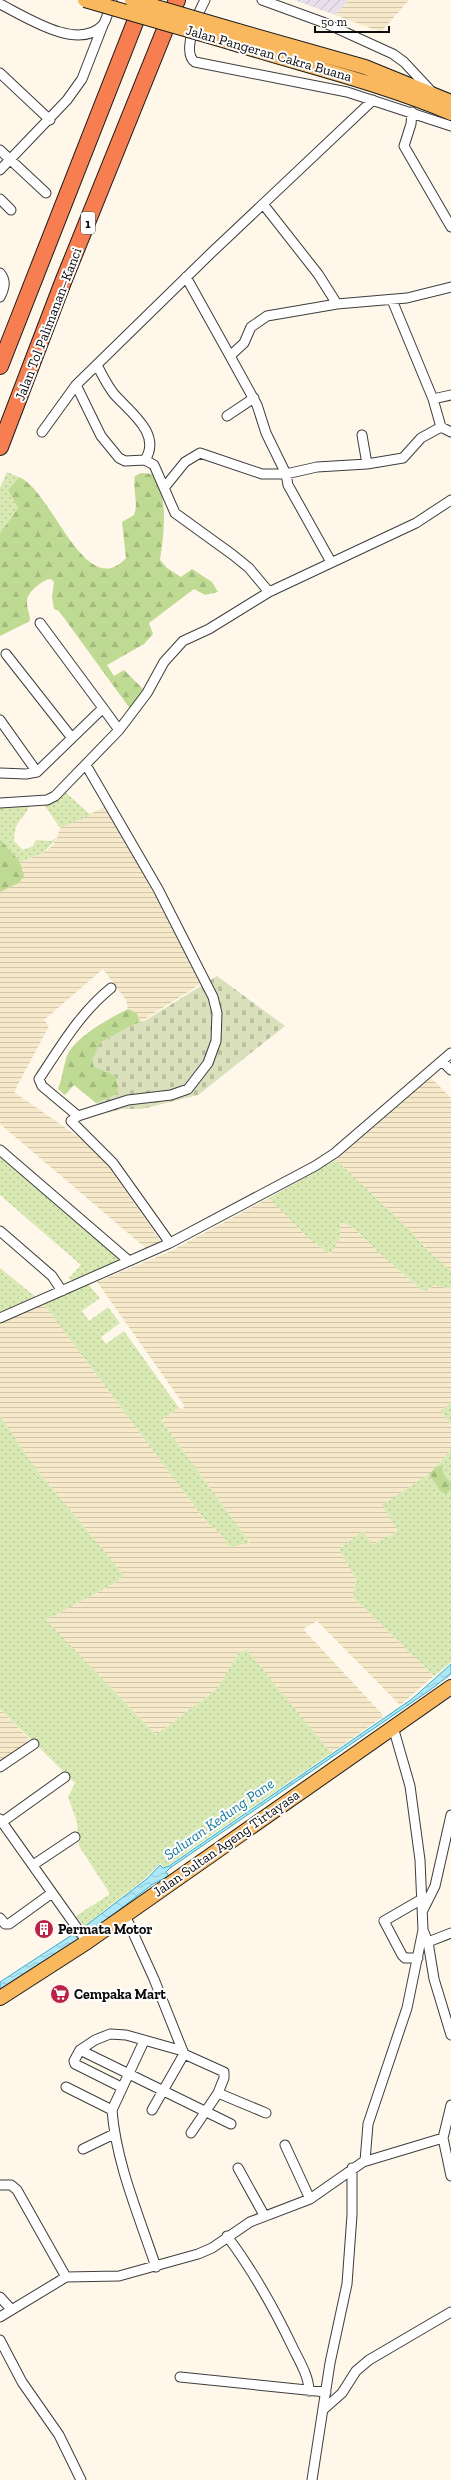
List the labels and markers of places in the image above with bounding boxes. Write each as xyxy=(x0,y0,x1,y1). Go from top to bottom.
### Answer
building icon: Permata Motor xyxy=(33,1918,55,1940)
place label: Permata Motor xyxy=(58,1921,152,1938)
supermarket icon: Cempaka Mart xyxy=(49,1983,71,2005)
place label: Cempaka Mart xyxy=(74,1986,166,2003)

